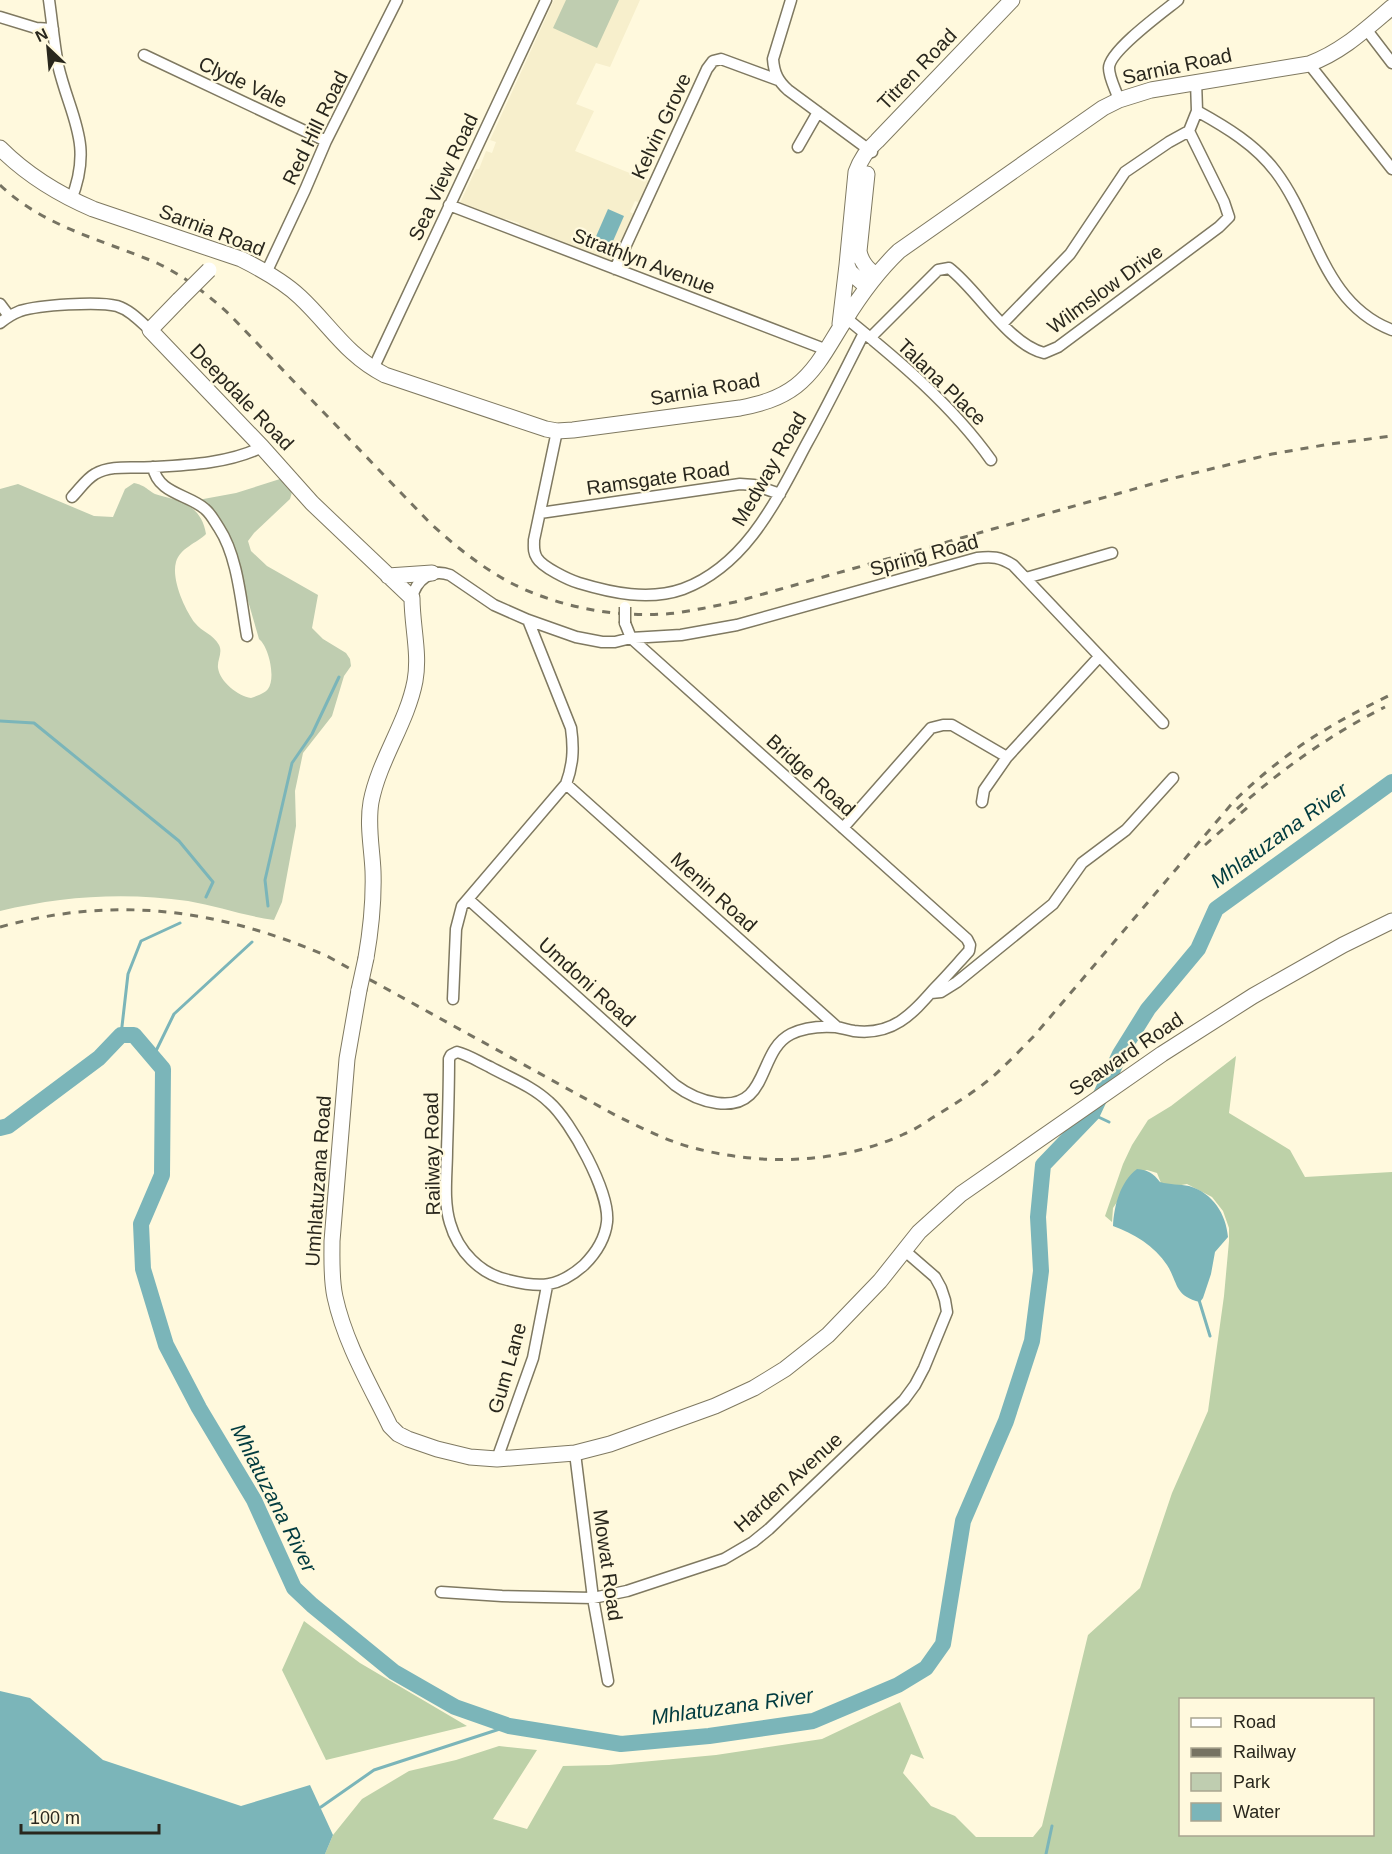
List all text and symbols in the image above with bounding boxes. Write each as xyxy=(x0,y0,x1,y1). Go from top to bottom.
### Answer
north arrow xyxy=(18,18,78,78)
street label: Titren Road xyxy=(873,24,961,114)
text: N xyxy=(33,25,51,45)
street label: Sarnia Road xyxy=(1120,44,1234,88)
street label: Clyde Vale xyxy=(195,52,291,112)
street label: Red Hill Road xyxy=(278,68,352,188)
street label: Kelvin Grove xyxy=(627,69,695,183)
street label: Sea View Road xyxy=(404,110,482,244)
street label: Sarnia Road xyxy=(156,200,268,260)
street label: Strathlyn Avenue xyxy=(570,224,718,298)
street label: Wilmslow Drive xyxy=(1043,240,1167,338)
street label: Talana Place xyxy=(893,334,991,430)
street label: Deepdale Road xyxy=(186,339,298,455)
street label: Sarnia Road xyxy=(648,369,762,409)
street label: Medway Road xyxy=(728,408,810,530)
street label: Ramsgate Road xyxy=(585,457,731,499)
street label: Spring Road xyxy=(867,530,981,580)
street label: Bridge Road xyxy=(762,730,860,820)
water label: Mhlatuzana River xyxy=(1206,777,1353,892)
street label: Menin Road xyxy=(667,848,761,936)
street label: Umdoni Road xyxy=(534,933,640,1031)
street label: Seaward Road xyxy=(1065,1008,1187,1100)
street label: Railway Road xyxy=(420,1092,444,1216)
street label: Umhlatuzana Road xyxy=(301,1095,335,1267)
street label: Gum Lane xyxy=(484,1320,530,1416)
water label: Mhlatuzana River xyxy=(227,1420,322,1577)
street label: Harden Avenue xyxy=(730,1428,846,1536)
street label: Mowat Road xyxy=(589,1508,627,1622)
water label: Mhlatuzana River xyxy=(649,1683,816,1729)
legend xyxy=(1179,1698,1374,1836)
text: Road xyxy=(1233,1712,1276,1732)
text: Railway xyxy=(1233,1742,1296,1762)
text: Park xyxy=(1233,1772,1271,1792)
scale bar xyxy=(21,1797,159,1835)
text: Water xyxy=(1233,1802,1280,1822)
text: 100 m xyxy=(30,1808,80,1828)

